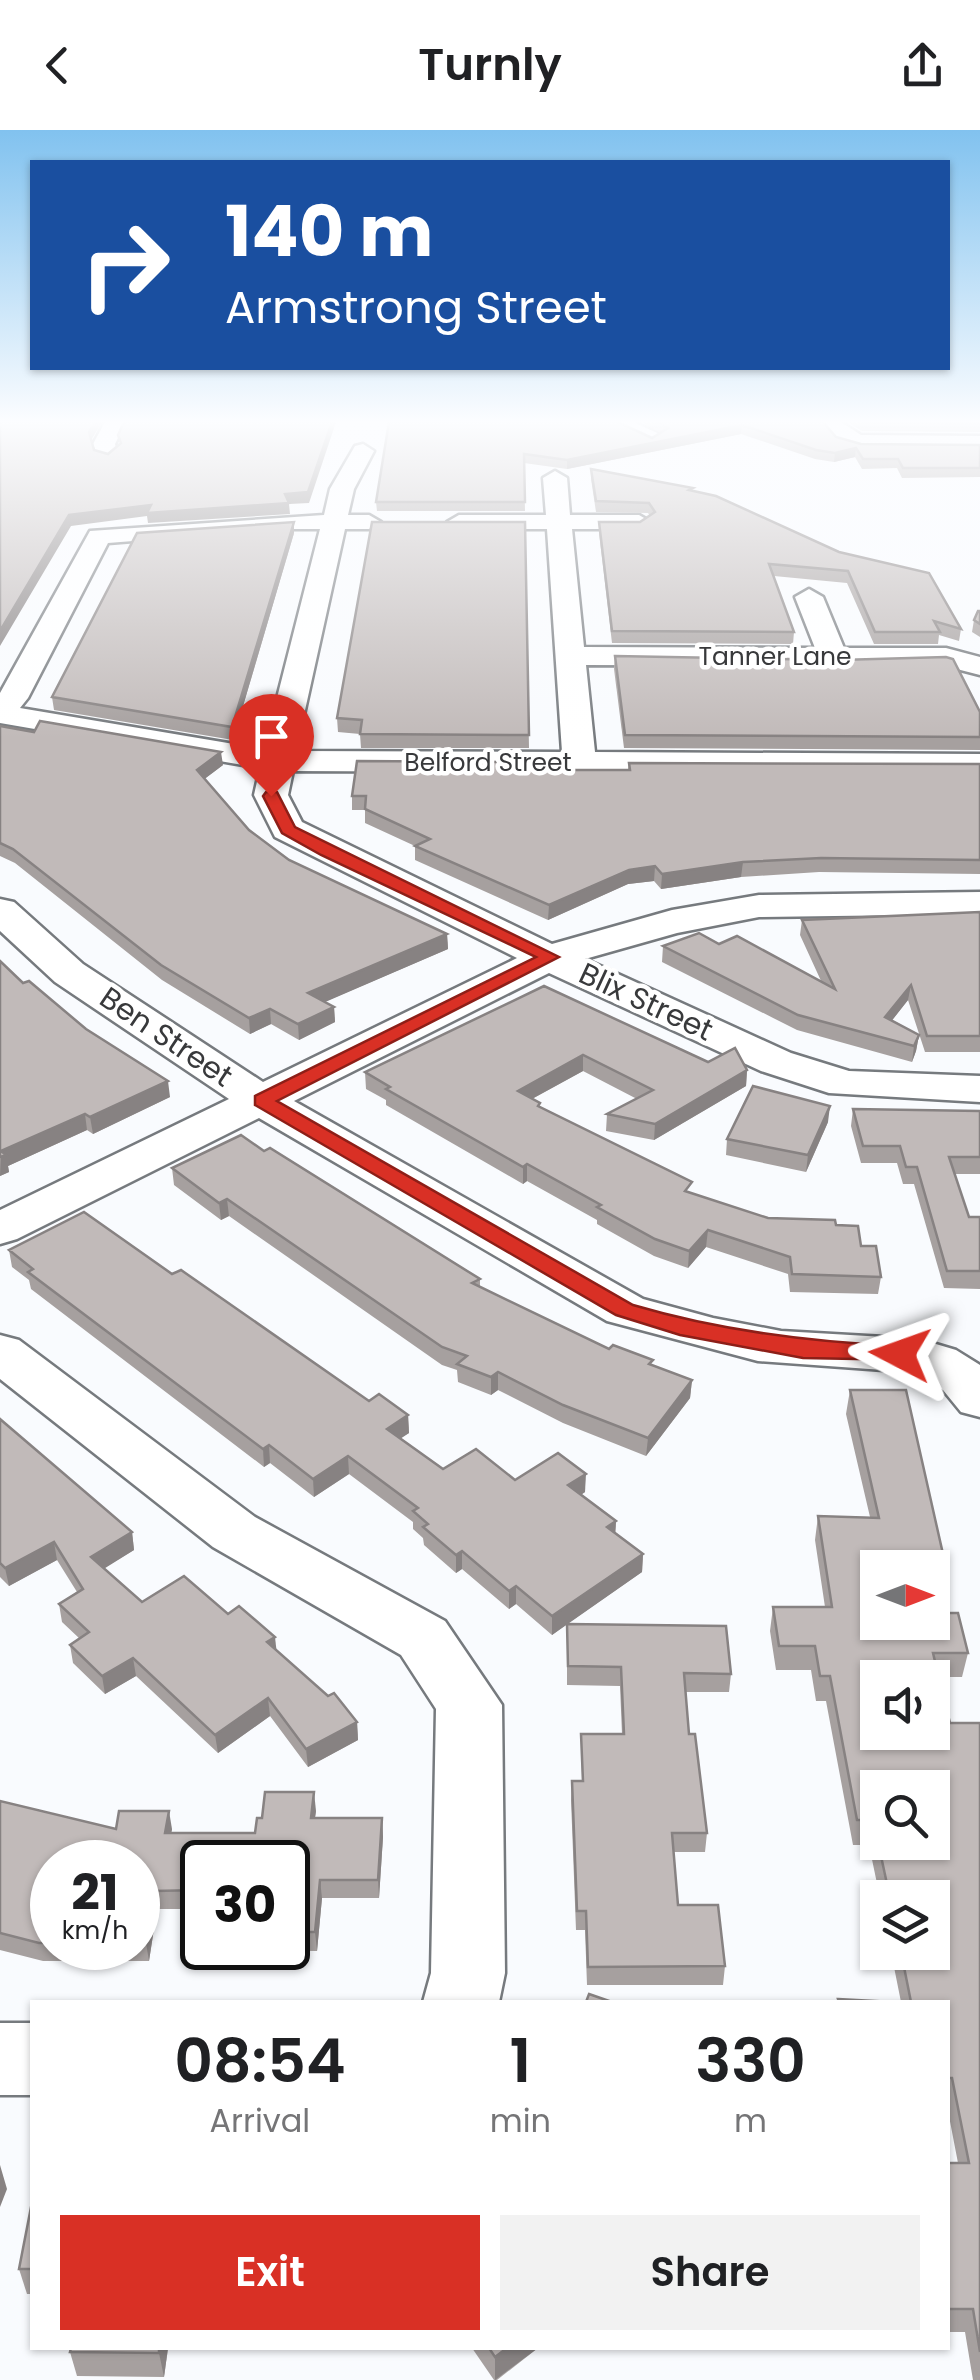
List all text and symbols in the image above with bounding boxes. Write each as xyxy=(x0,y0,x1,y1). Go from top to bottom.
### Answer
text: Turnly xyxy=(418,33,562,96)
icon: back xyxy=(30,38,85,93)
icon: share xyxy=(895,38,950,93)
text: 140 m xyxy=(225,182,433,281)
icon: right xyxy=(60,200,190,330)
text: Armstrong Street xyxy=(225,276,607,339)
street label: Tanner Lane xyxy=(698,639,852,674)
pin xyxy=(229,694,314,797)
icon: arrive xyxy=(244,709,299,764)
street label: Belford Street xyxy=(404,745,572,780)
street label: Blix Street xyxy=(572,952,720,1051)
street label: Ben Street xyxy=(91,976,241,1097)
position arrow xyxy=(848,1302,952,1406)
north arrow xyxy=(860,1550,950,1640)
map controls xyxy=(860,1550,950,1970)
button: sound xyxy=(860,1660,950,1750)
button: search xyxy=(860,1770,950,1860)
speed limit sign: 30 xyxy=(180,1840,310,1970)
text: 21 xyxy=(71,1857,119,1928)
button: layers xyxy=(860,1880,950,1970)
text: km/h xyxy=(62,1913,128,1948)
text: 08:54 xyxy=(174,2019,346,2103)
text: 1 xyxy=(510,2019,531,2103)
text: 330 xyxy=(695,2019,806,2103)
text: Arrival xyxy=(209,2098,310,2143)
text: min xyxy=(490,2098,551,2143)
text: m xyxy=(734,2098,767,2143)
button: Exit xyxy=(60,2215,480,2330)
button: Share xyxy=(500,2215,920,2330)

